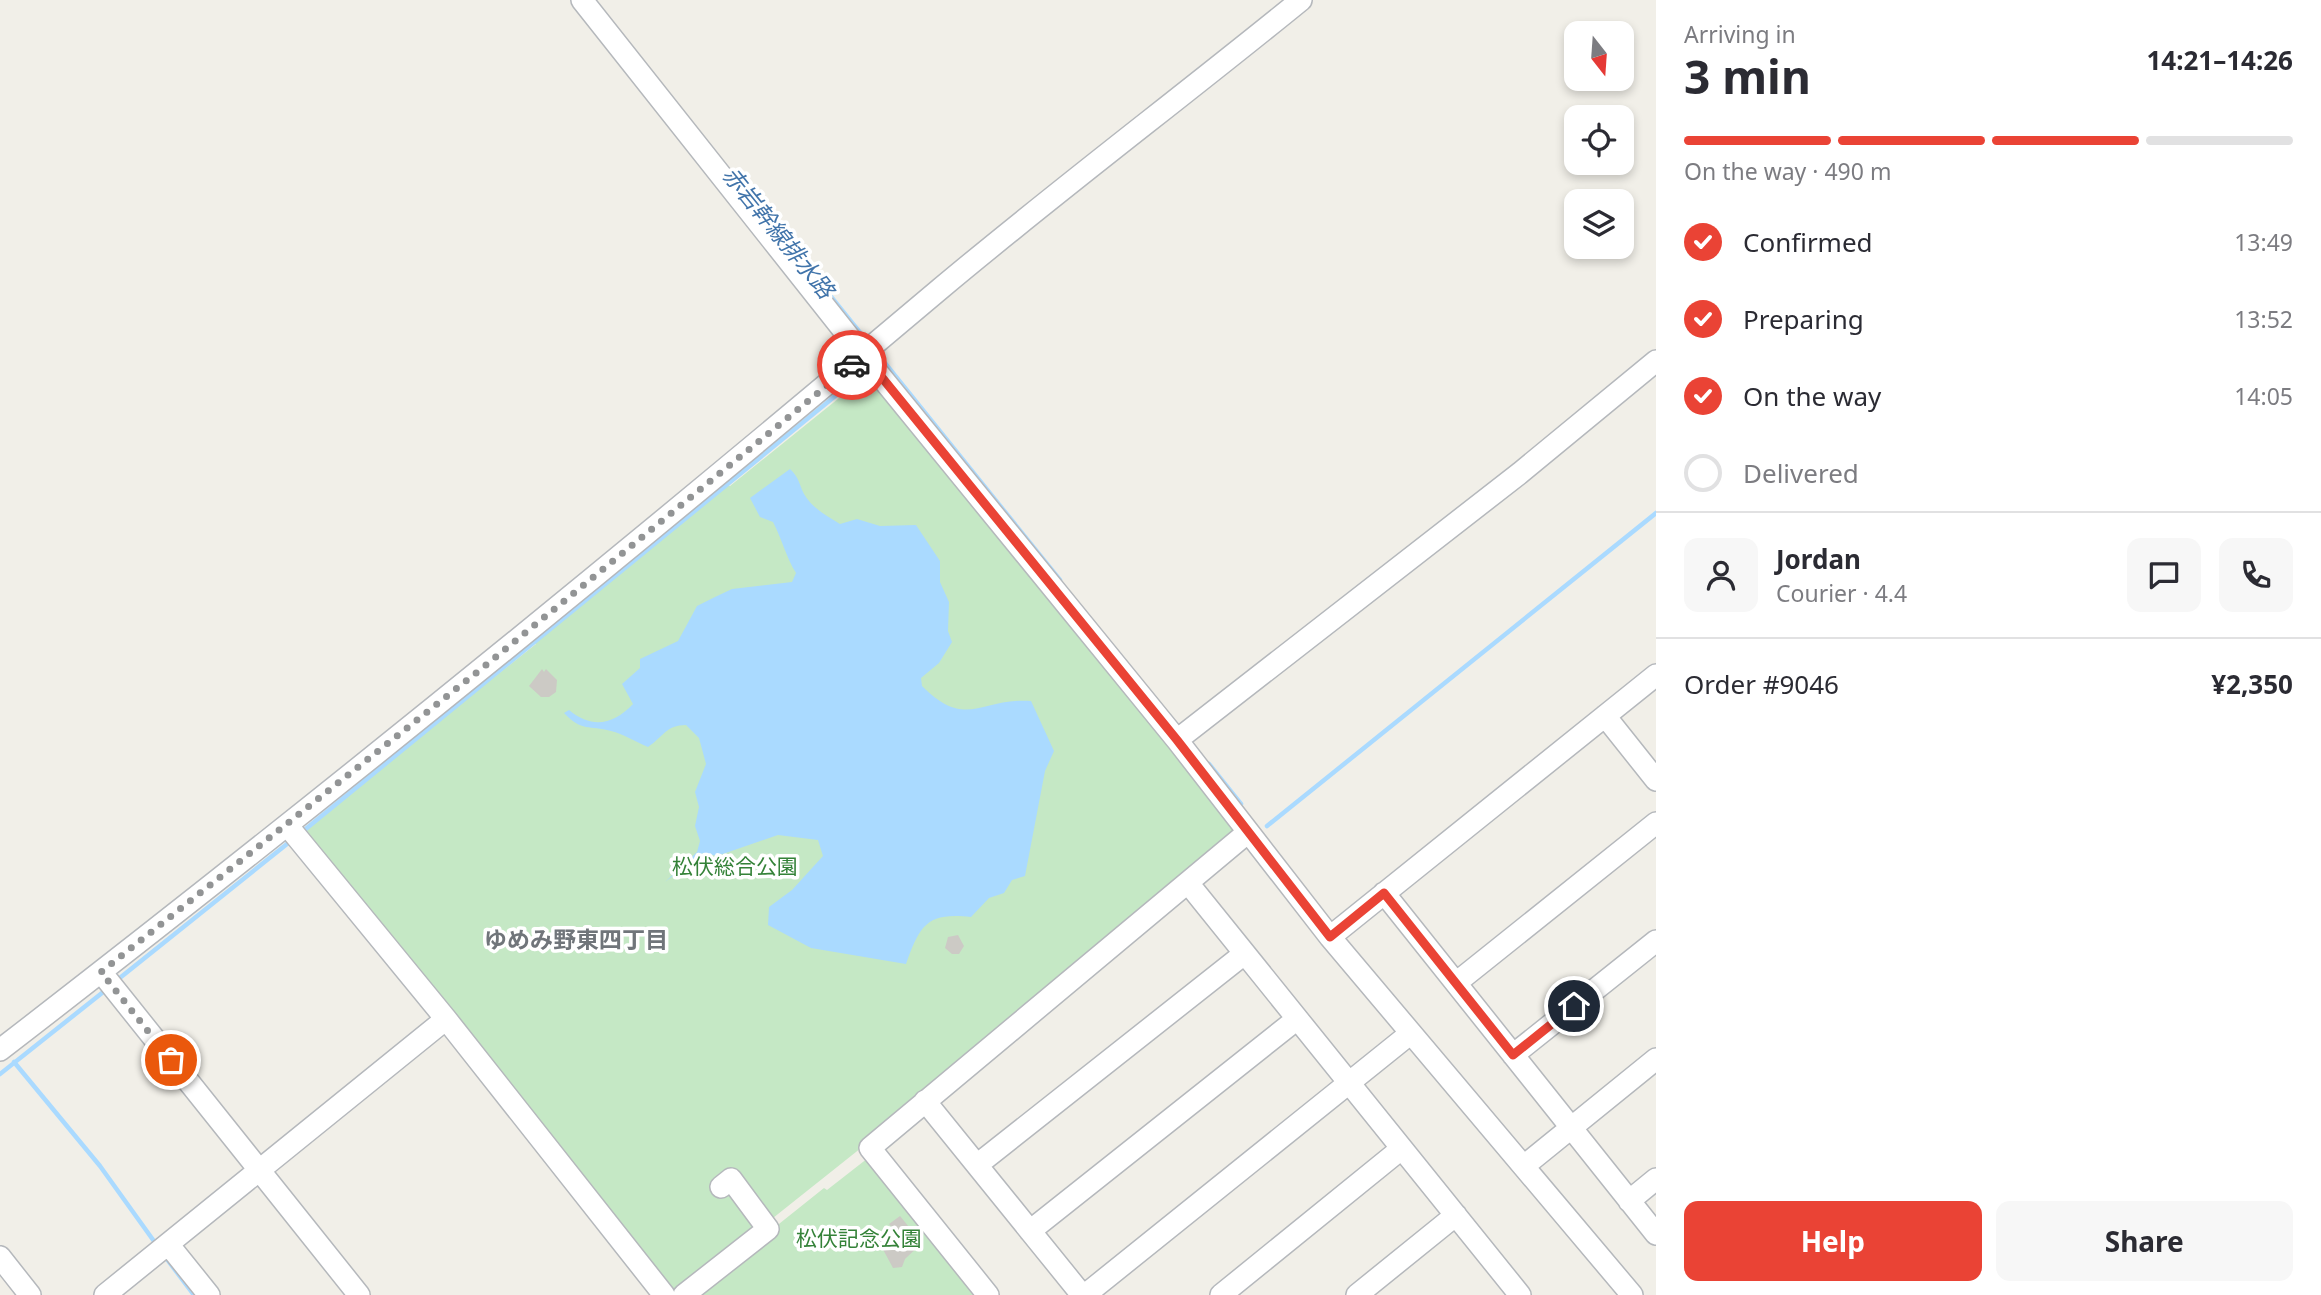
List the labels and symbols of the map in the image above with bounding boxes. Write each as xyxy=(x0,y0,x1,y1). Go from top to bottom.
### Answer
north arrow xyxy=(1564,21,1634,91)
water label: 赤岩幹線排水路 xyxy=(716,159,843,306)
courier xyxy=(817,330,887,400)
park label: 松伏総合公園 xyxy=(672,852,798,880)
district label: ゆめみ野東四丁目 xyxy=(484,923,668,955)
pin xyxy=(1544,976,1604,1036)
pin xyxy=(141,1030,201,1090)
park label: 松伏記念公園 xyxy=(796,1224,922,1252)

